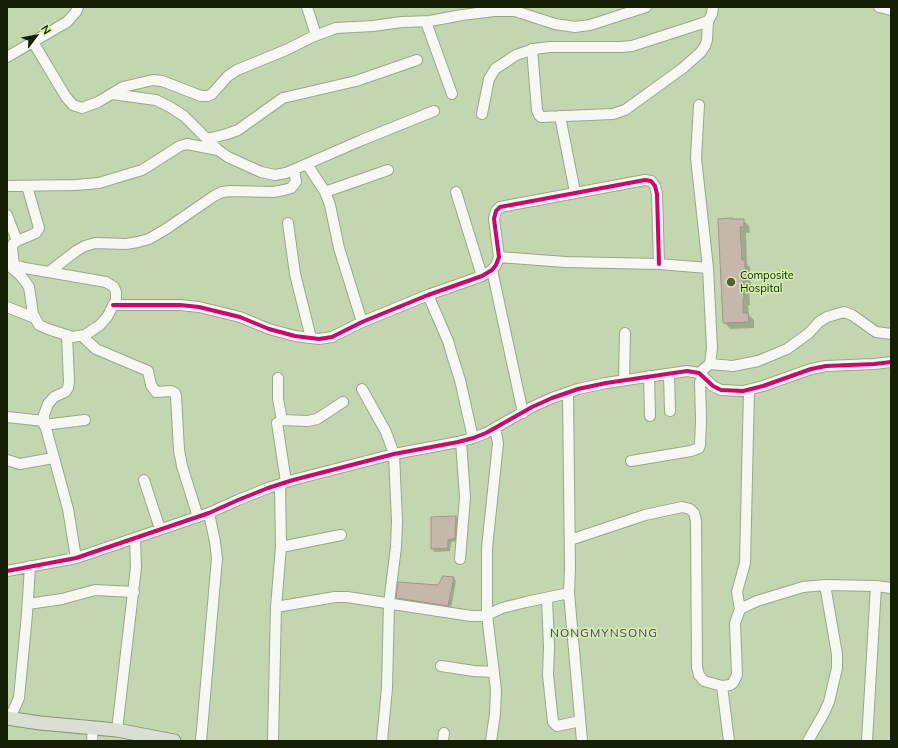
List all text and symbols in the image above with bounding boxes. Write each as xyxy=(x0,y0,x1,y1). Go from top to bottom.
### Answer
north arrow xyxy=(16,16,56,56)
text: N xyxy=(38,22,54,37)
place label: Composite Hospital xyxy=(740,269,794,295)
marker: Composite Hospital xyxy=(725,276,737,288)
district label: NONGMYNSONG xyxy=(550,626,658,640)

